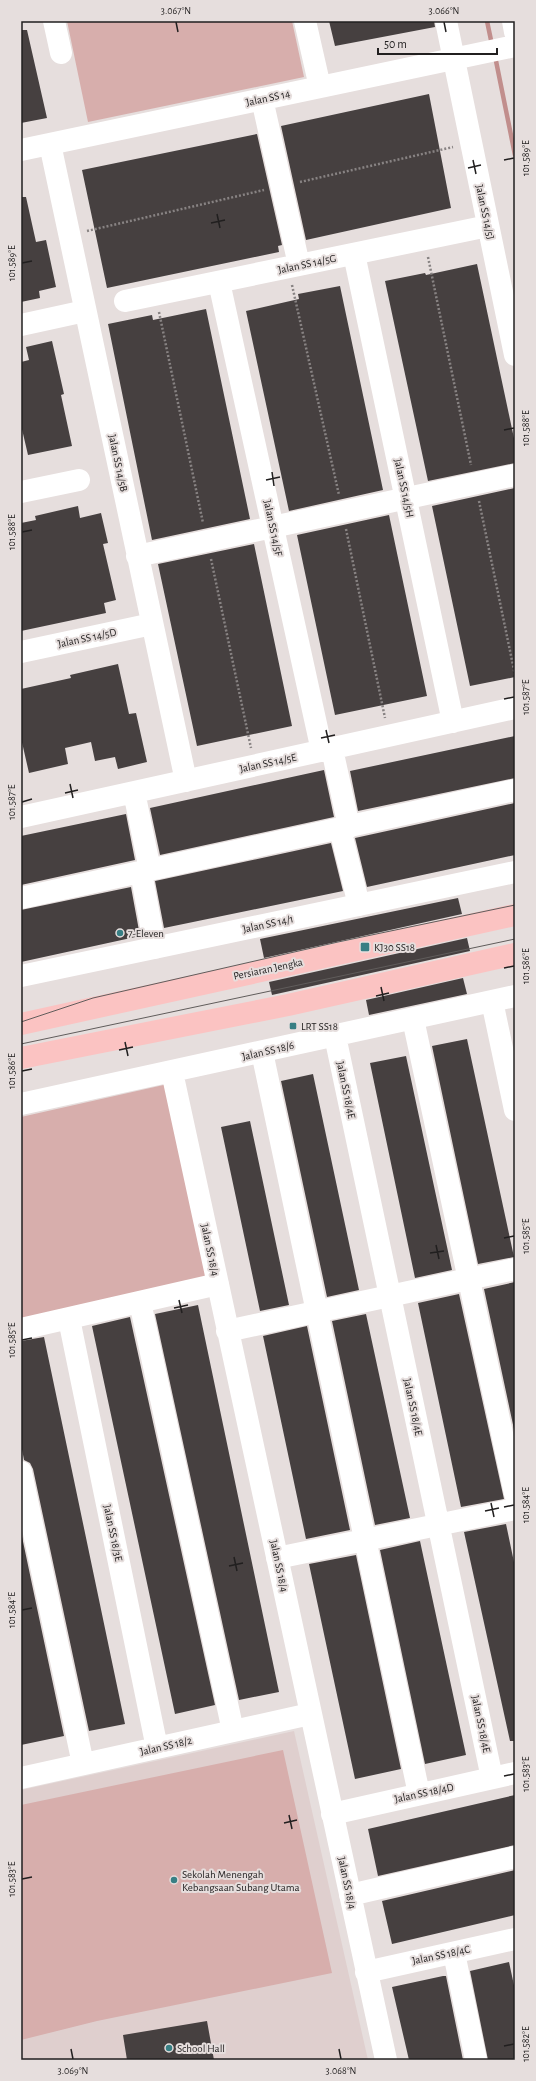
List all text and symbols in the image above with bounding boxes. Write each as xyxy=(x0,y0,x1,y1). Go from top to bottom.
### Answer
text: 3.067°N xyxy=(161,6,191,16)
text: 3.066°N xyxy=(429,6,459,16)
scale bar xyxy=(378,30,497,56)
text: 50 m xyxy=(384,38,407,50)
street label: Jalan SS 14 xyxy=(245,88,291,108)
text: 101.589°E xyxy=(521,140,531,176)
street label: Jalan SS 14/5J xyxy=(474,184,496,240)
text: 101.589°E xyxy=(7,245,17,281)
street label: Jalan SS 14/5G xyxy=(277,252,337,276)
text: 101.588°E xyxy=(521,410,531,446)
street label: Jalan SS 14/5B xyxy=(107,433,129,493)
street label: Jalan SS 14/5H xyxy=(392,458,416,518)
street label: Jalan SS 14/5F xyxy=(262,499,284,557)
text: 101.588°E xyxy=(7,514,17,550)
street label: Jalan SS 14/5D xyxy=(57,626,117,650)
text: 101.587°E xyxy=(521,679,531,715)
street label: Jalan SS 14/5E xyxy=(239,751,298,774)
text: 101.587°E xyxy=(7,784,17,820)
street label: Jalan SS 14/1 xyxy=(242,913,294,935)
marker: 7-Eleven xyxy=(115,928,125,938)
place label: 7-Eleven xyxy=(128,928,164,939)
marker: KJ30 SS18 xyxy=(359,941,371,953)
place label: KJ30 SS18 xyxy=(374,942,415,953)
text: 101.586°E xyxy=(521,948,531,984)
street label: Persiaran Jengka xyxy=(232,956,304,982)
marker: LRT SS18 xyxy=(288,1021,298,1031)
place label: LRT SS18 xyxy=(301,1021,338,1032)
street label: Jalan SS 18/6 xyxy=(241,1040,295,1062)
text: 101.586°E xyxy=(7,1053,17,1089)
street label: Jalan SS 18/4E xyxy=(335,1060,358,1120)
text: 101.585°E xyxy=(521,1218,531,1254)
street label: Jalan SS 18/4 xyxy=(199,1223,221,1277)
text: 101.585°E xyxy=(7,1322,17,1358)
street label: Jalan SS 18/4E xyxy=(402,1377,425,1437)
text: 101.584°E xyxy=(521,1487,531,1523)
street label: Jalan SS 18/3E xyxy=(102,1504,125,1563)
street label: Jalan SS 18/4 xyxy=(268,1539,290,1593)
text: 101.584°E xyxy=(7,1592,17,1628)
street label: Jalan SS 18/4E xyxy=(470,1694,493,1754)
street label: Jalan SS 18/2 xyxy=(139,1735,193,1757)
text: 101.583°E xyxy=(521,1756,531,1792)
street label: Jalan SS 18/4D xyxy=(393,1781,455,1805)
street label: Jalan SS 18/4 xyxy=(336,1856,358,1910)
text: 101.583°E xyxy=(7,1861,17,1897)
place label: Sekolah Menengah Kebangsaan Subang Utama xyxy=(182,1869,300,1893)
marker: Sekolah Menengah Kebangsaan Subang Utama xyxy=(169,1875,179,1885)
street label: Jalan SS 18/4C xyxy=(411,1943,471,1966)
text: 101.582°E xyxy=(521,2026,531,2062)
marker: School Hall xyxy=(164,2043,174,2053)
place label: School Hall xyxy=(177,2043,225,2054)
text: 3.069°N xyxy=(58,2066,88,2076)
text: 3.068°N xyxy=(326,2066,356,2076)

